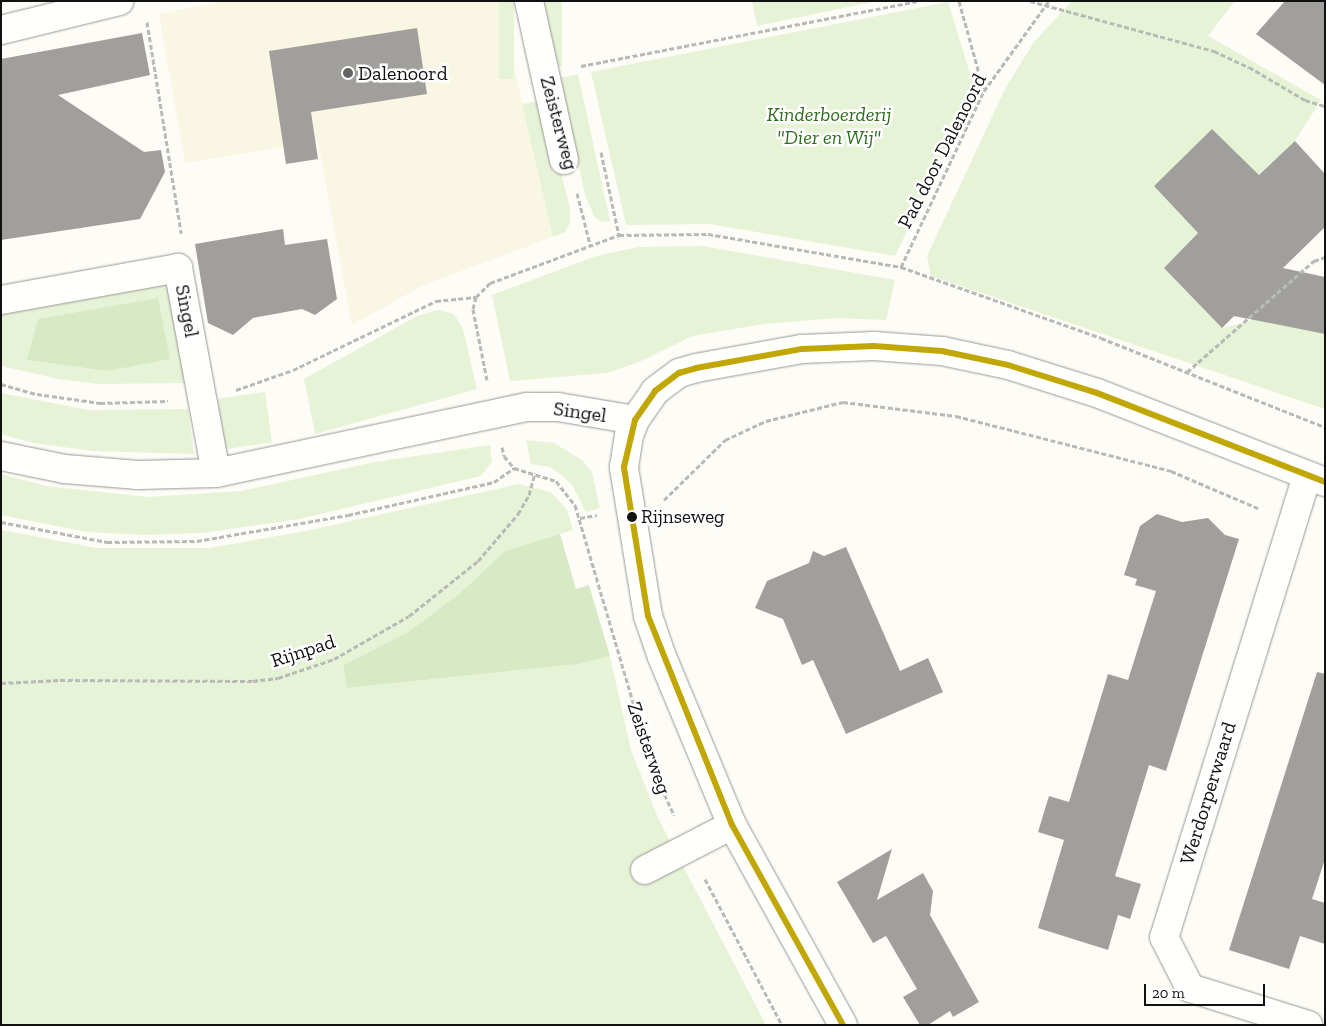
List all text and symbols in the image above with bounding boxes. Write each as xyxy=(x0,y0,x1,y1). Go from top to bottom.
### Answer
place label: Dalenoord xyxy=(358,61,448,85)
marker: Dalenoord xyxy=(342,67,354,79)
street label: Pad door Dalenoord xyxy=(893,69,991,233)
street label: Zeisterweg xyxy=(535,74,583,172)
park label: Kinderboerderij "Dier en Wij" xyxy=(767,103,891,150)
street label: Singel xyxy=(170,283,204,339)
street label: Singel xyxy=(552,396,608,428)
place label: Rijnseweg xyxy=(641,506,724,528)
marker: Rijnseweg xyxy=(627,512,637,522)
street label: Rijnpad xyxy=(268,629,338,673)
street label: Zeisterweg xyxy=(622,699,676,797)
street label: Werdorperwaard xyxy=(1175,719,1241,867)
scale bar xyxy=(1146,974,1267,1006)
text: 20 m xyxy=(1152,984,1185,1002)

